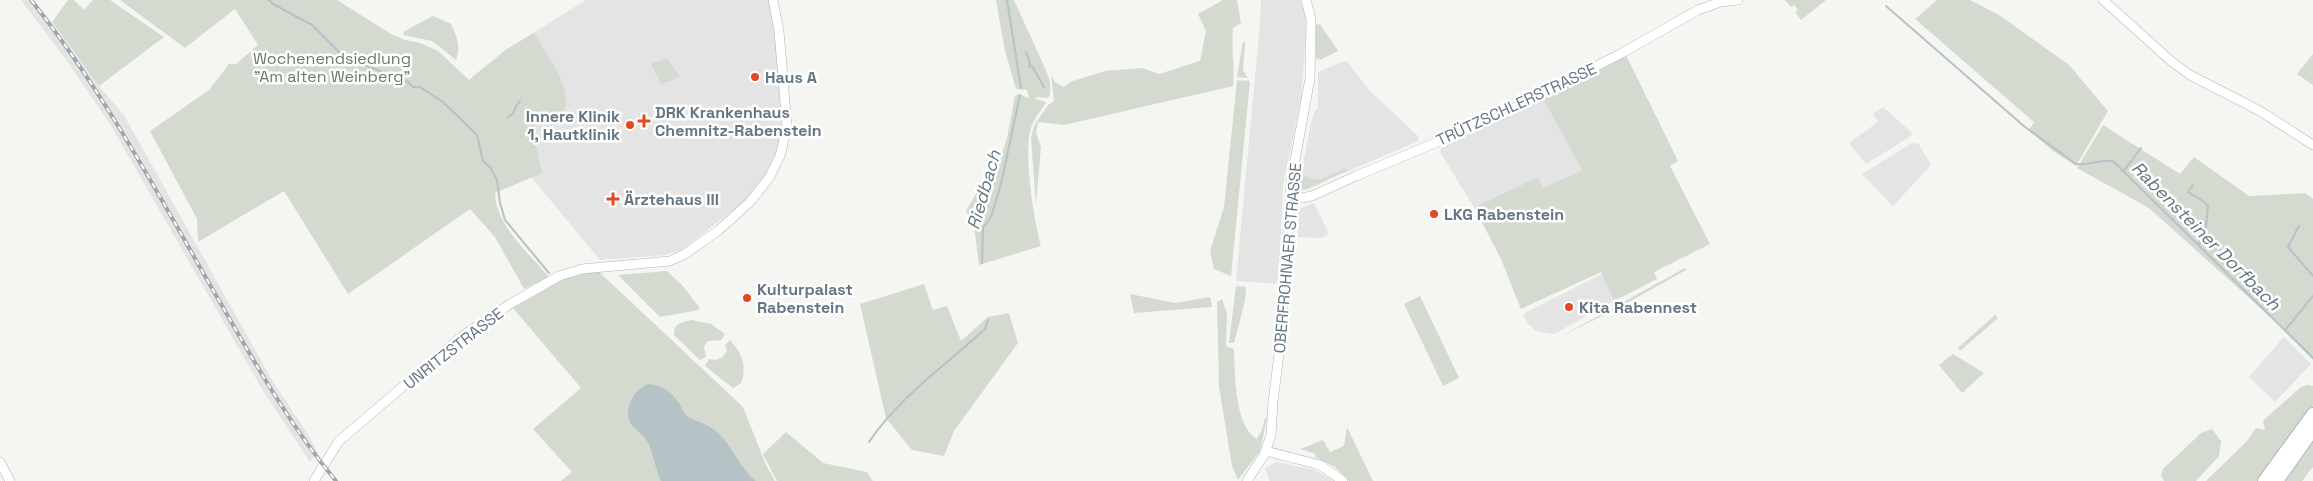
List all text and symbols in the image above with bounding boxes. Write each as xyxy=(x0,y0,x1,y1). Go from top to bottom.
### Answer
park label: Wochenendsiedlung "Am alten Weinberg" xyxy=(253,48,411,87)
street label: TRÜTZSCHLERSTRASSE xyxy=(1433,58,1600,151)
place label: Haus A xyxy=(765,67,817,88)
marker: Haus A xyxy=(749,71,761,83)
place label: DRK Krankenhaus Chemnitz-Rabenstein xyxy=(655,102,822,141)
place label: Innere Klinik 1, Hautklinik xyxy=(526,106,620,145)
marker: DRK Krankenhaus Chemnitz-Rabenstein xyxy=(637,114,651,128)
marker: Innere Klinik 1, Hautklinik xyxy=(624,119,636,131)
water label: Riedbach xyxy=(961,147,1006,232)
water label: Rabensteiner Dorfbach xyxy=(2127,156,2286,316)
street label: OBERFROHNAER STRASSE xyxy=(1269,162,1306,354)
place label: Ärztehaus III xyxy=(624,189,719,210)
marker: Ärztehaus III xyxy=(606,192,620,206)
place label: LKG Rabenstein xyxy=(1444,204,1564,225)
marker: LKG Rabenstein xyxy=(1428,208,1440,220)
place label: Kulturpalast Rabenstein xyxy=(757,279,853,318)
marker: Kulturpalast Rabenstein xyxy=(741,292,753,304)
place label: Kita Rabennest xyxy=(1579,297,1697,318)
marker: Kita Rabennest xyxy=(1563,301,1575,313)
street label: UNRITZSTRASSE xyxy=(399,303,508,394)

